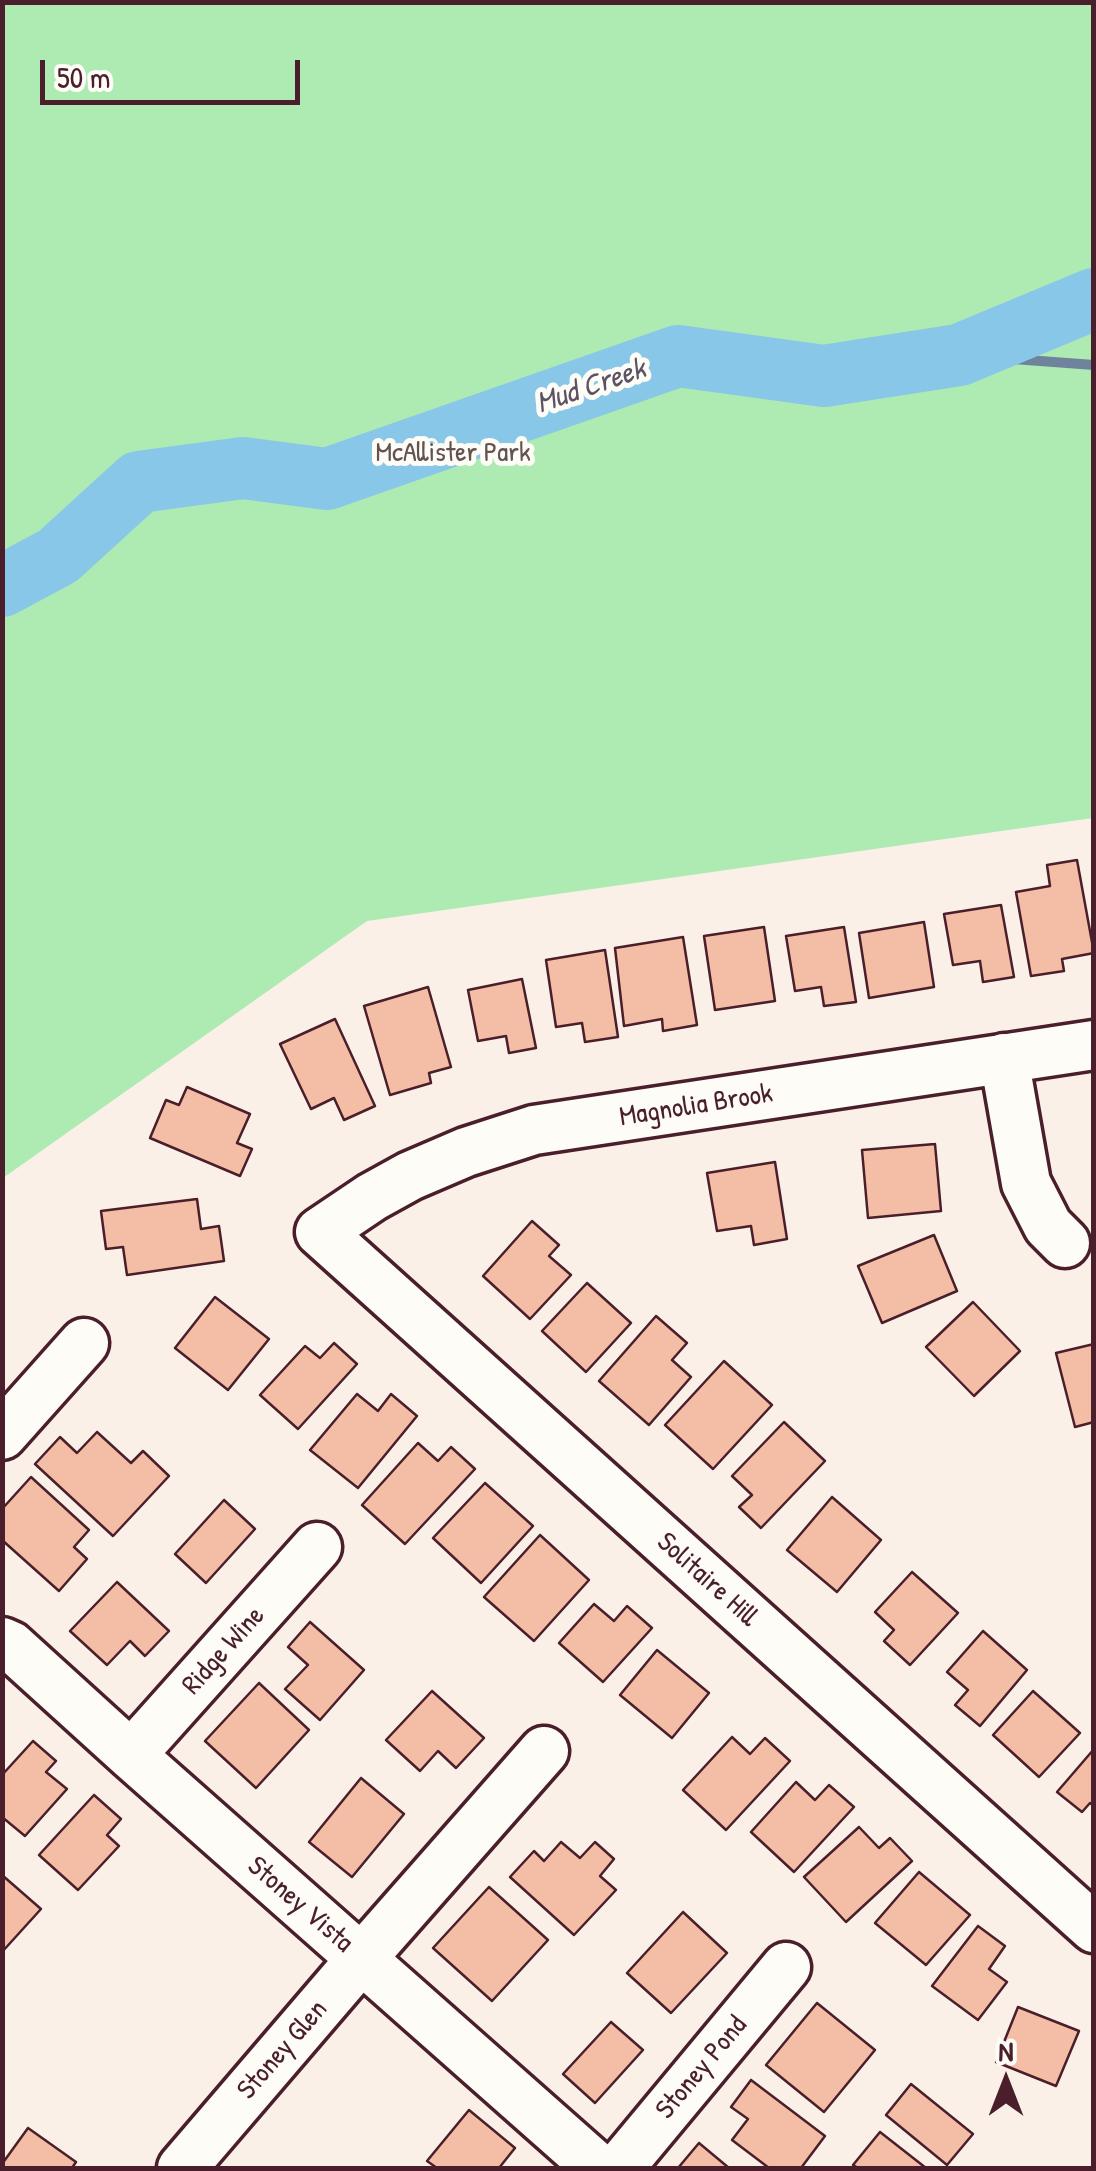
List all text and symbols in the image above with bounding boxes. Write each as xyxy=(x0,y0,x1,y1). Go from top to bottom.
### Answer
scale bar xyxy=(45,40,305,102)
text: 50 m xyxy=(57,57,110,97)
water label: Mud Creek xyxy=(532,352,650,422)
park label: McAllister Park xyxy=(375,437,531,471)
street label: Magnolia Brook xyxy=(617,1077,775,1135)
street label: Solitaire Hill xyxy=(649,1526,765,1634)
street label: Ridge Wine xyxy=(176,1600,272,1702)
street label: Stoney Vista xyxy=(240,1850,360,1960)
street label: Stoney Glen xyxy=(231,1993,335,2107)
street label: Stoney Pond xyxy=(649,2010,755,2126)
north arrow xyxy=(956,2031,1056,2131)
text: N xyxy=(999,2032,1013,2070)

